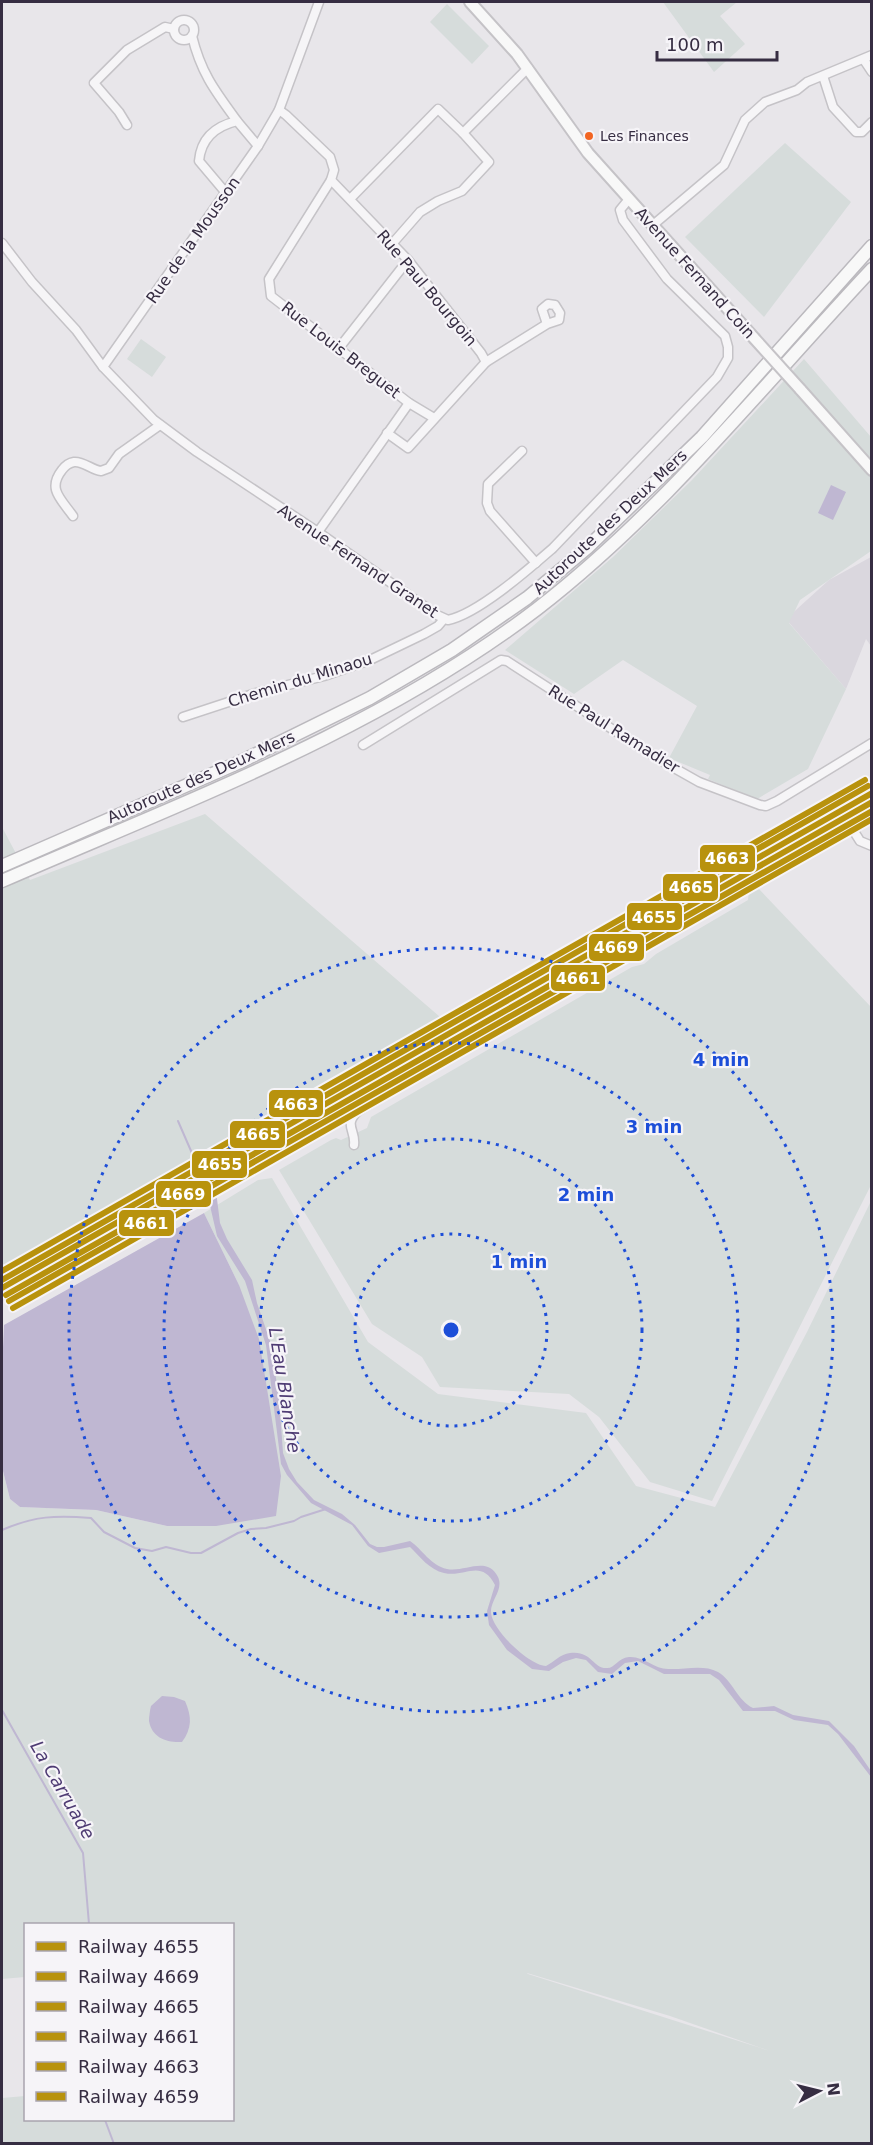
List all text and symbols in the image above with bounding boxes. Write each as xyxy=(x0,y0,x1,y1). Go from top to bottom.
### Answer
scale bar xyxy=(657,24,777,62)
text: 100 m xyxy=(666,34,724,55)
place label: Les Finances xyxy=(600,128,689,144)
marker: Les Finances xyxy=(583,130,595,142)
street label: Rue de la Mousson xyxy=(142,173,244,307)
street label: Avenue Fernand Coin xyxy=(631,204,759,342)
street label: Rue Paul Bourgoin xyxy=(373,226,481,350)
street label: Rue Louis Breguet xyxy=(278,298,404,402)
street label: Autoroute des Deux Mers xyxy=(529,446,691,598)
street label: Avenue Fernand Granet xyxy=(274,500,442,622)
street label: Chemin du Minaou xyxy=(226,649,374,711)
street label: Rue Paul Ramadier xyxy=(545,681,683,777)
street label: Autoroute des Deux Mers xyxy=(104,727,298,827)
line badge: 4663 xyxy=(699,844,756,873)
text: 4663 xyxy=(705,849,749,868)
line badge: 4665 xyxy=(662,873,719,902)
text: 4665 xyxy=(669,878,713,897)
line badge: 4655 xyxy=(626,902,683,931)
text: 4655 xyxy=(632,908,676,927)
line badge: 4669 xyxy=(588,933,645,962)
text: 4669 xyxy=(594,938,638,957)
line badge: 4661 xyxy=(550,964,606,992)
text: 4661 xyxy=(556,969,600,988)
text: 4 min xyxy=(693,1049,749,1070)
line badge: 4663 xyxy=(268,1089,324,1118)
text: 4663 xyxy=(274,1095,318,1114)
text: 3 min xyxy=(626,1116,682,1137)
line badge: 4665 xyxy=(229,1120,286,1149)
text: 4665 xyxy=(236,1125,280,1144)
line badge: 4655 xyxy=(191,1150,248,1179)
text: 4655 xyxy=(198,1155,242,1174)
line badge: 4669 xyxy=(155,1180,212,1208)
text: 2 min xyxy=(558,1184,614,1205)
text: 4669 xyxy=(161,1185,205,1204)
line badge: 4661 xyxy=(118,1209,175,1237)
text: 4661 xyxy=(124,1214,168,1233)
text: 1 min xyxy=(491,1251,547,1272)
centre of rings xyxy=(441,1320,461,1340)
water label: L'Eau Blanche xyxy=(265,1326,305,1454)
water label: La Carruade xyxy=(26,1737,100,1843)
legend xyxy=(24,1923,234,2121)
text: Railway 4655 xyxy=(78,1936,199,1957)
text: Railway 4669 xyxy=(78,1966,199,1987)
text: Railway 4665 xyxy=(78,1996,199,2017)
text: Railway 4661 xyxy=(78,2026,199,2047)
text: Railway 4663 xyxy=(78,2056,199,2077)
north arrow xyxy=(789,2061,849,2121)
text: N xyxy=(823,2081,844,2097)
text: Railway 4659 xyxy=(78,2086,199,2107)

